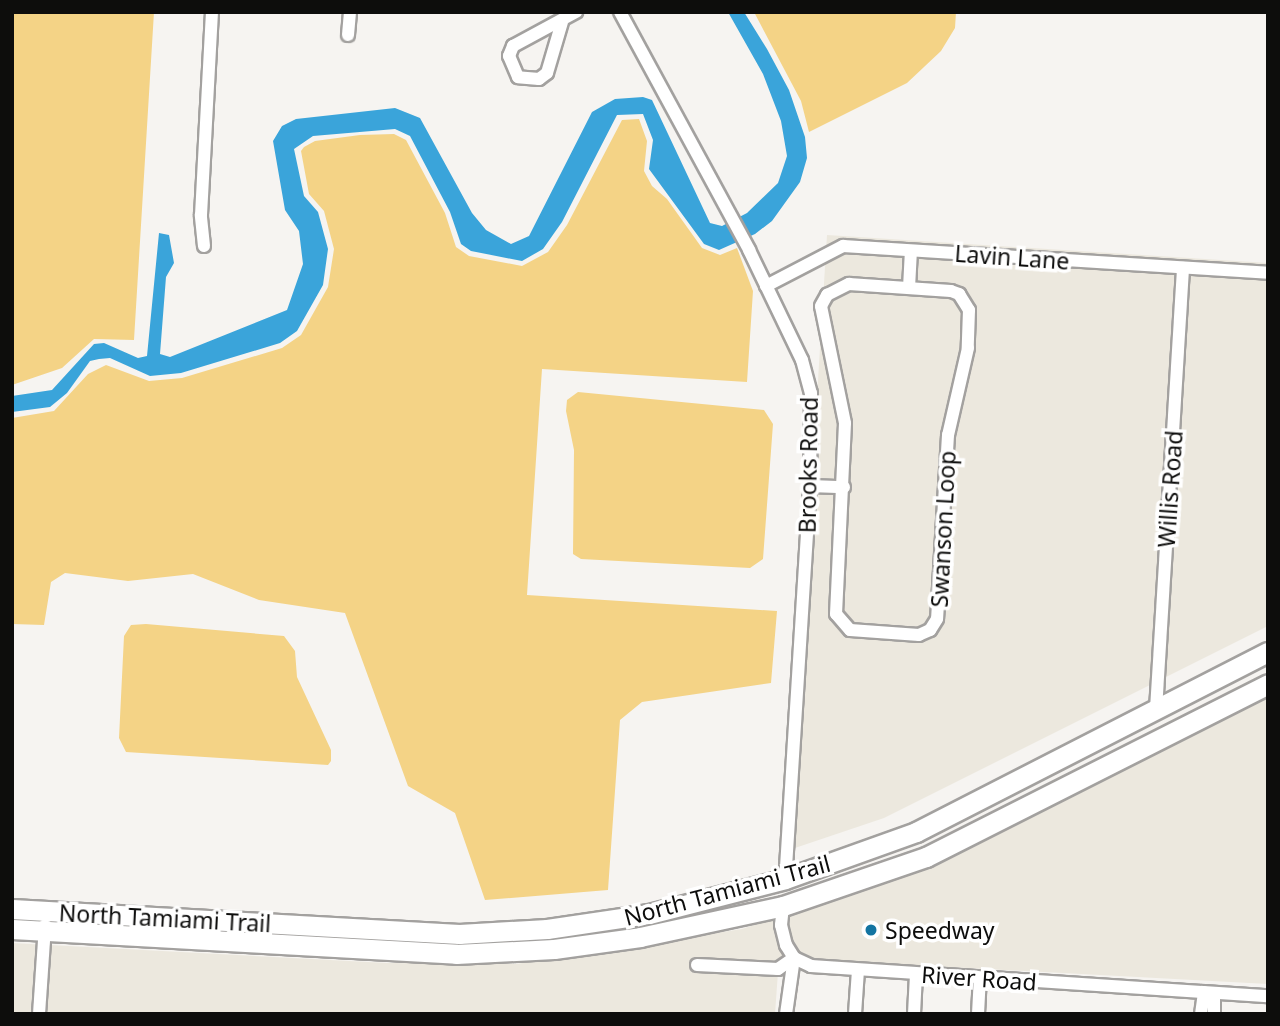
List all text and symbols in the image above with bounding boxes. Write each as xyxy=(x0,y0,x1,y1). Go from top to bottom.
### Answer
street label: Lavin Lane xyxy=(954,239,1070,275)
street label: Brooks Road xyxy=(793,397,823,533)
street label: Willis Road xyxy=(1152,429,1188,549)
street label: Swanson Loop xyxy=(925,450,961,608)
street label: North Tamiami Trail xyxy=(621,849,833,931)
street label: North Tamiami Trail xyxy=(58,899,272,937)
place label: Speedway xyxy=(885,916,995,944)
marker: Speedway xyxy=(863,922,879,938)
street label: River Road xyxy=(920,960,1038,996)

